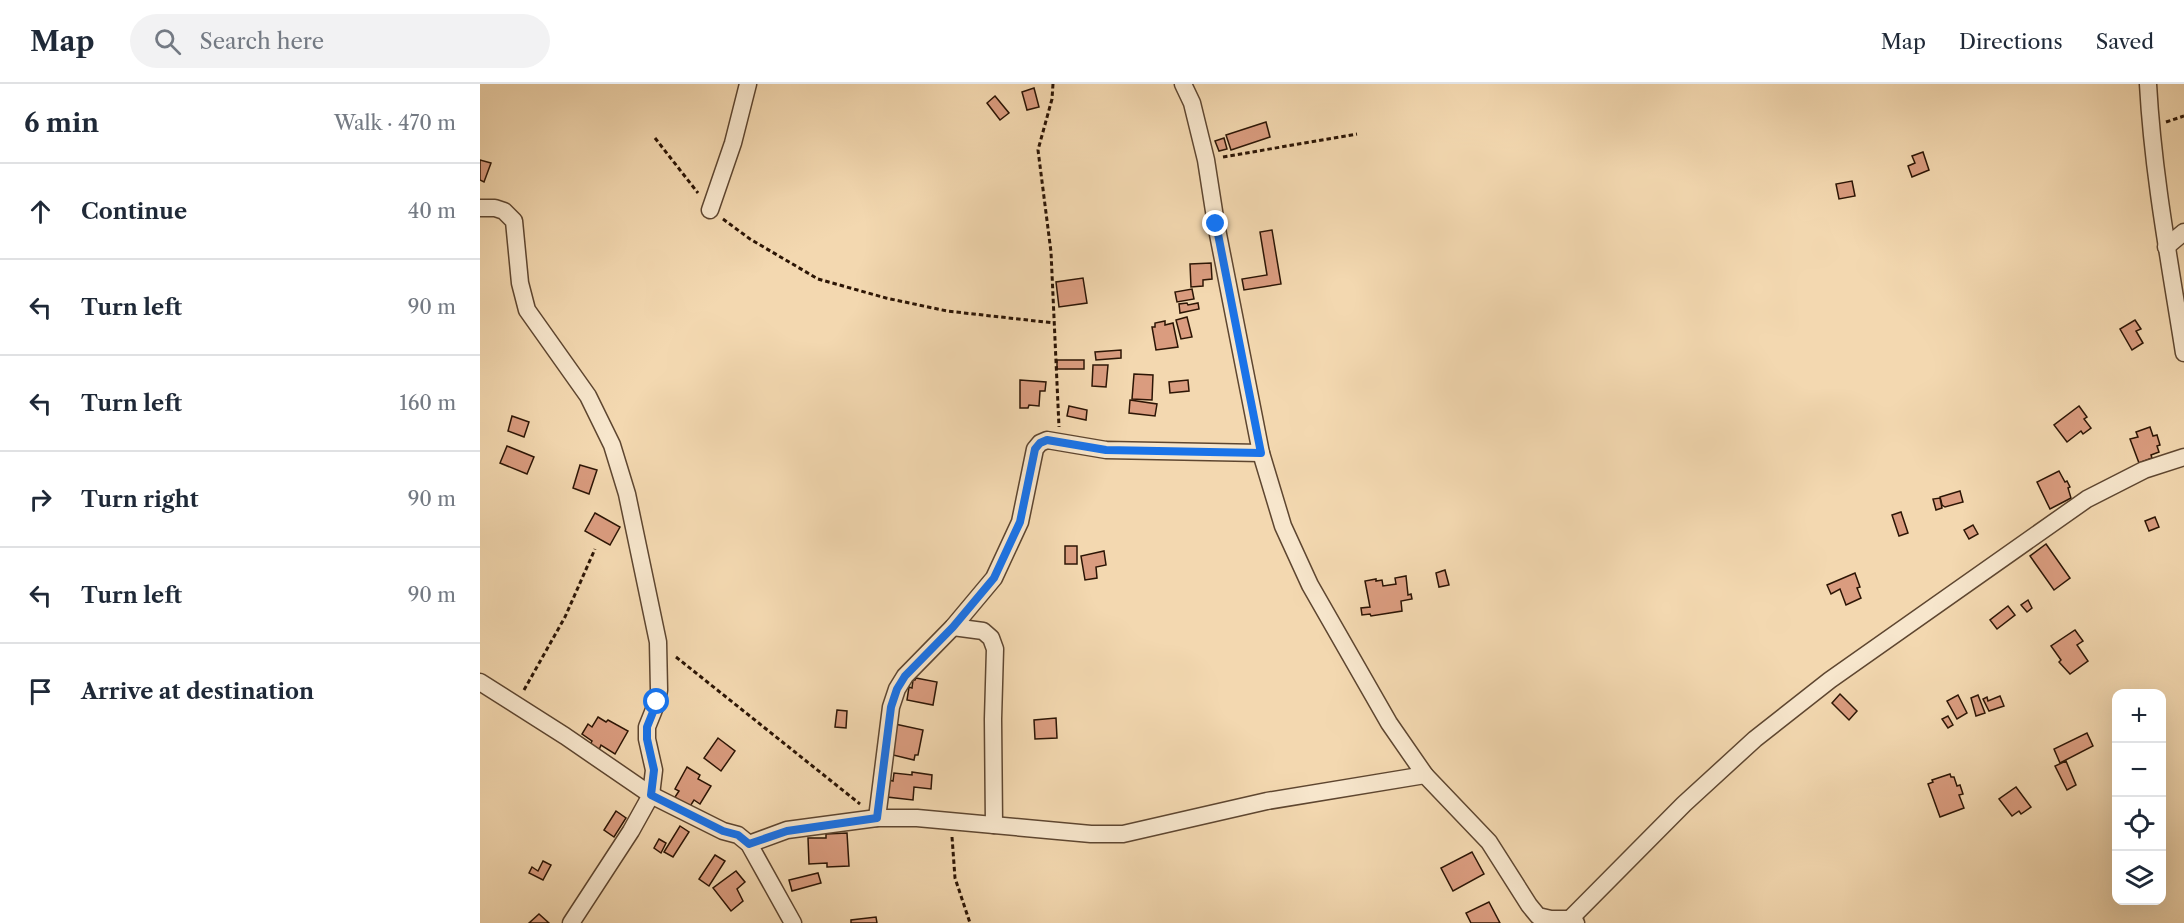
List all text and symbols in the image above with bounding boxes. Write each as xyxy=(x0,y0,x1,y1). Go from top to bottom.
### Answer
search box xyxy=(130,14,550,68)
text: Map xyxy=(30,24,94,58)
icon: search xyxy=(151,25,184,58)
text: Search here xyxy=(199,28,324,55)
text: Map xyxy=(1881,29,1926,54)
text: Directions xyxy=(1959,29,2063,54)
text: Saved xyxy=(2096,29,2154,54)
text: 6 min xyxy=(24,107,99,139)
text: Walk · 470 m xyxy=(334,111,456,135)
icon: ahead xyxy=(24,195,57,228)
text: Continue xyxy=(81,198,187,225)
text: 40 m xyxy=(408,199,456,223)
route end xyxy=(1202,210,1228,236)
icon: left xyxy=(24,291,57,324)
text: Turn left xyxy=(81,294,182,321)
text: 90 m xyxy=(408,295,456,319)
icon: left xyxy=(24,387,57,420)
text: Turn left xyxy=(81,390,182,417)
text: 160 m xyxy=(399,391,456,415)
icon: right xyxy=(24,483,57,516)
text: Turn right xyxy=(81,486,199,513)
text: 90 m xyxy=(408,487,456,511)
icon: left xyxy=(24,579,57,612)
text: Turn left xyxy=(81,582,182,609)
text: 90 m xyxy=(408,583,456,607)
icon: arrive xyxy=(24,675,57,708)
text: Arrive at destination xyxy=(81,678,314,705)
route start xyxy=(643,688,669,714)
map controls xyxy=(2112,689,2166,905)
button: + xyxy=(2112,689,2166,743)
button: − xyxy=(2112,743,2166,797)
button: locate xyxy=(2112,797,2166,851)
button: layers xyxy=(2112,851,2166,905)

